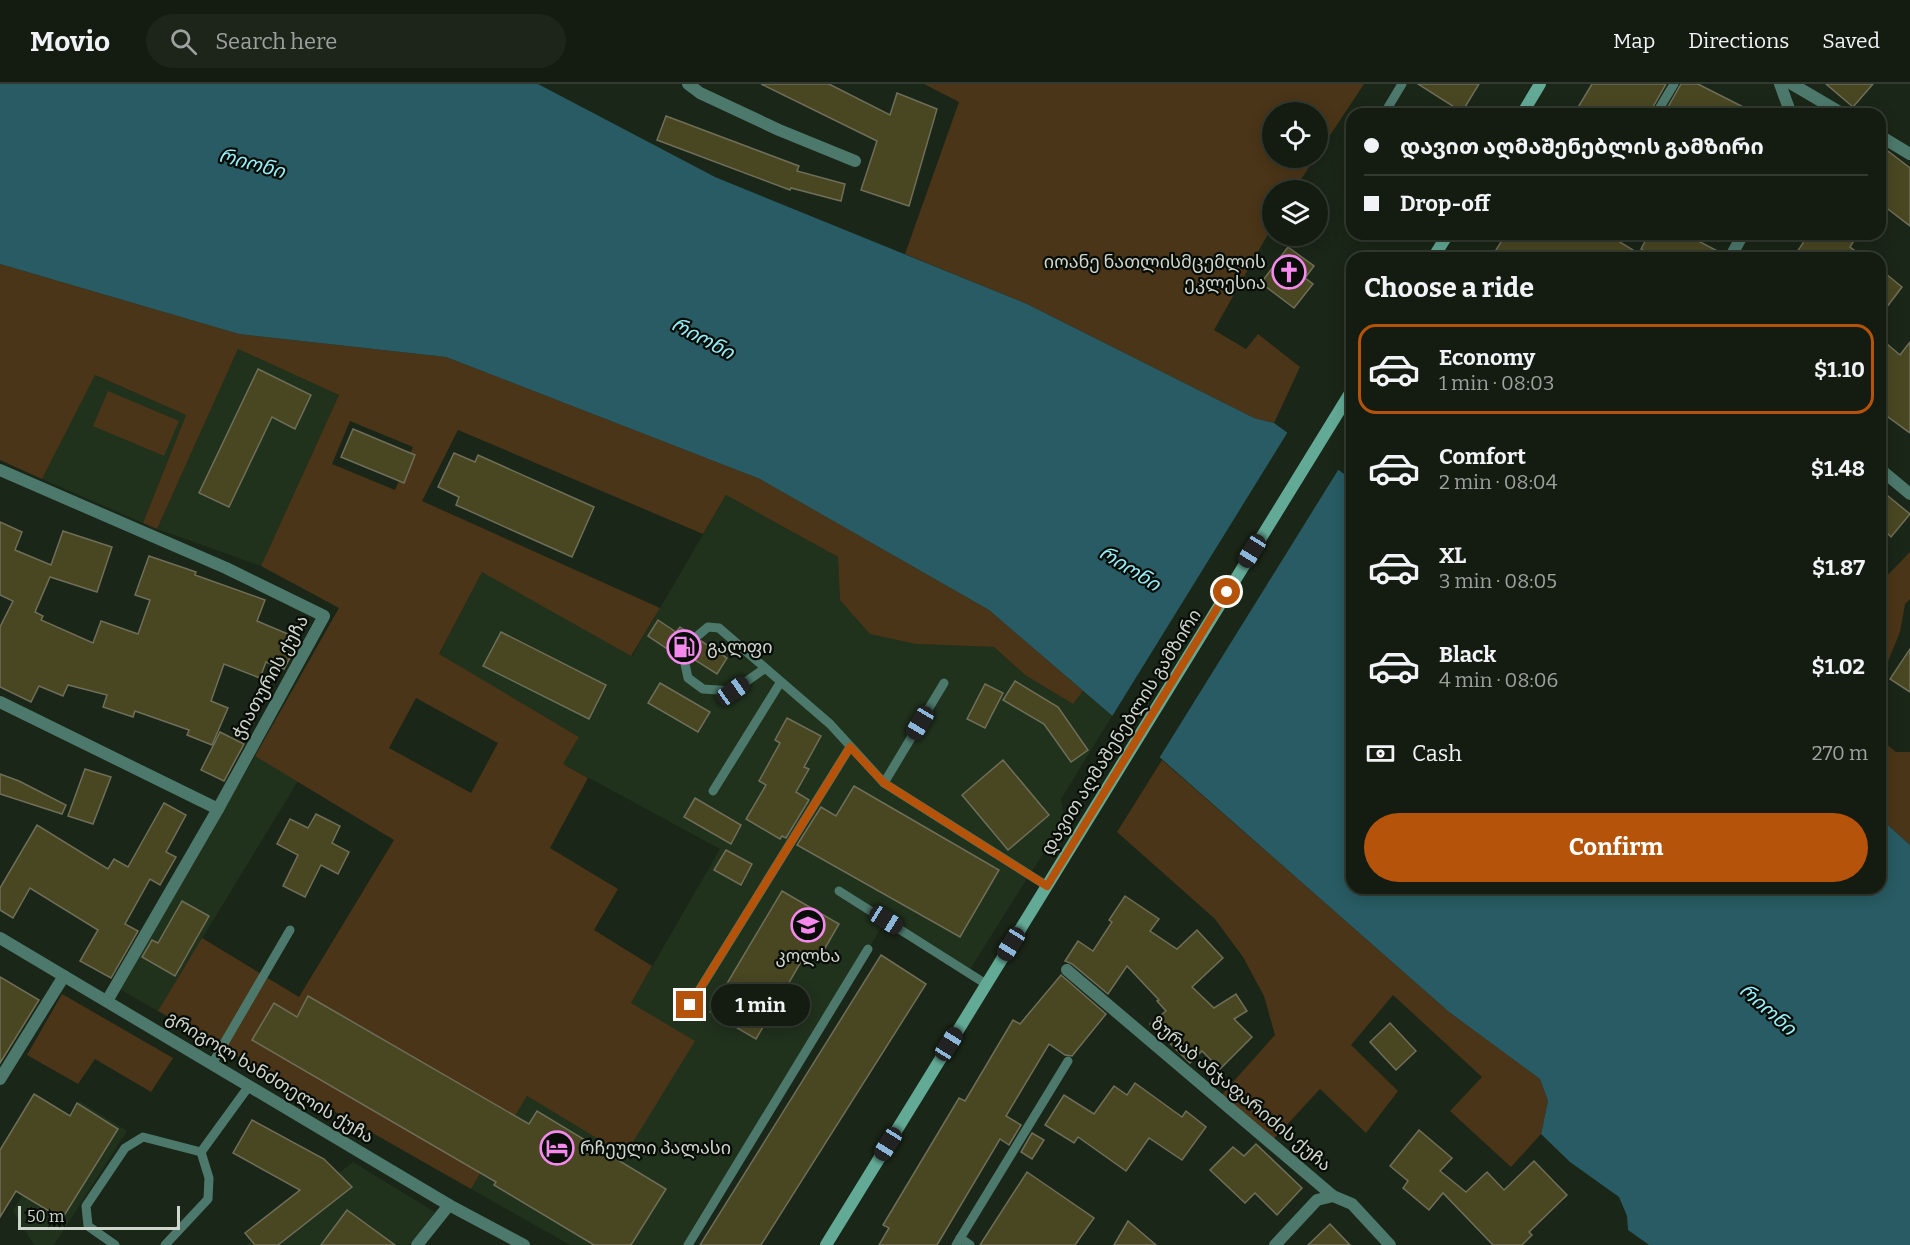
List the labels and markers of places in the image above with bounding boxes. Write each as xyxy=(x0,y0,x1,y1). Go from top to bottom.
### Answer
place label: იოანე ნათლისმცემლის ეკლესია xyxy=(1044,251,1266,294)
church icon: იოანე ნათლისმცემლის ეკლესია xyxy=(1271,254,1307,290)
fuel station icon: გალფი xyxy=(666,629,702,665)
place label: გალფი xyxy=(707,636,773,658)
school or university icon: კოლხა xyxy=(790,907,826,943)
place label: კოლხა xyxy=(775,945,841,967)
hotel icon: რჩეული პალასი xyxy=(539,1130,575,1166)
place label: რჩეული პალასი xyxy=(580,1137,731,1159)

